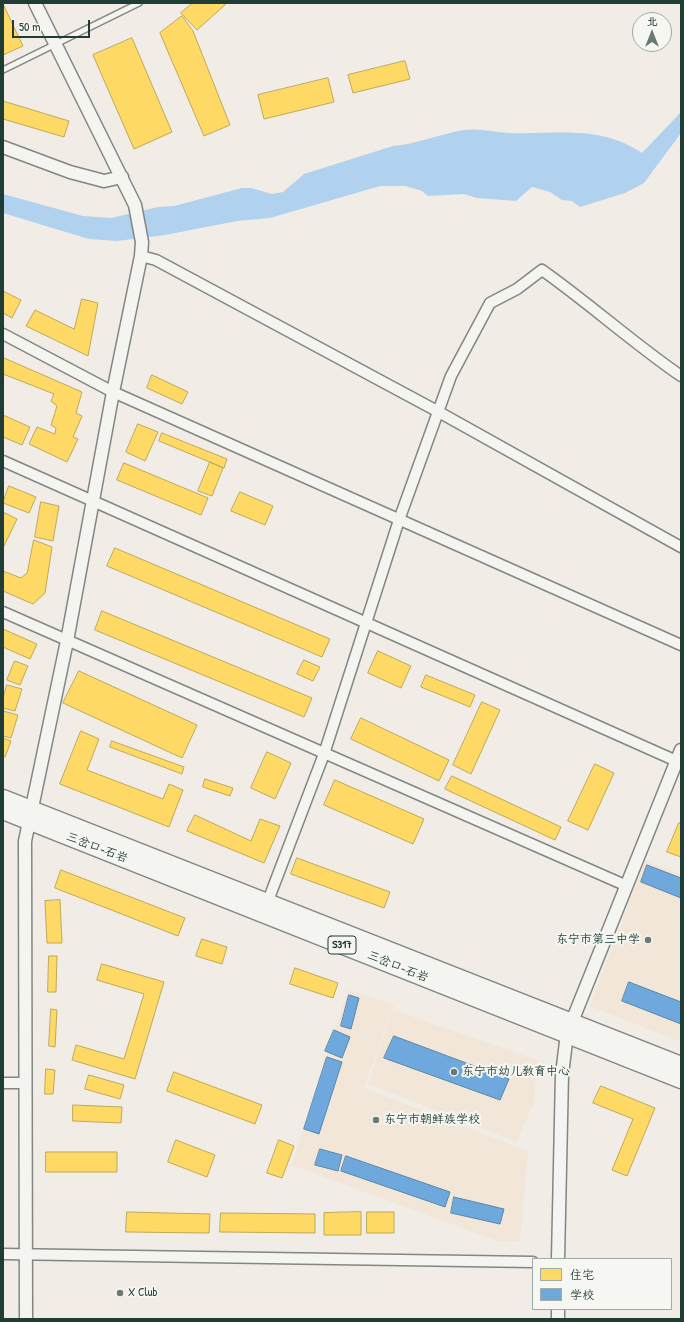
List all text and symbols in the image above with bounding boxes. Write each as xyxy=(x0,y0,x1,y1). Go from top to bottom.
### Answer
scale bar xyxy=(14,12,92,38)
north arrow xyxy=(632,12,672,52)
text: 北 xyxy=(647,14,658,28)
text: 50 m xyxy=(19,18,40,35)
street label: 三岔口-石岩 xyxy=(64,830,130,866)
place label: 东宁市第三中学 xyxy=(556,933,640,947)
marker: 东宁市第三中学 xyxy=(643,935,653,945)
road number: S317 xyxy=(328,936,356,954)
street label: 三岔口-石岩 xyxy=(365,948,431,986)
place label: 东宁市幼儿教育中心 xyxy=(462,1065,570,1079)
marker: 东宁市幼儿教育中心 xyxy=(449,1067,459,1077)
place label: 东宁市朝鲜族学校 xyxy=(384,1113,480,1127)
marker: 东宁市朝鲜族学校 xyxy=(371,1115,381,1125)
legend xyxy=(532,1258,672,1310)
text: 住宅 xyxy=(570,1266,594,1283)
place label: X Club xyxy=(128,1286,157,1300)
text: 学校 xyxy=(570,1286,594,1303)
marker: X Club xyxy=(115,1288,125,1298)

